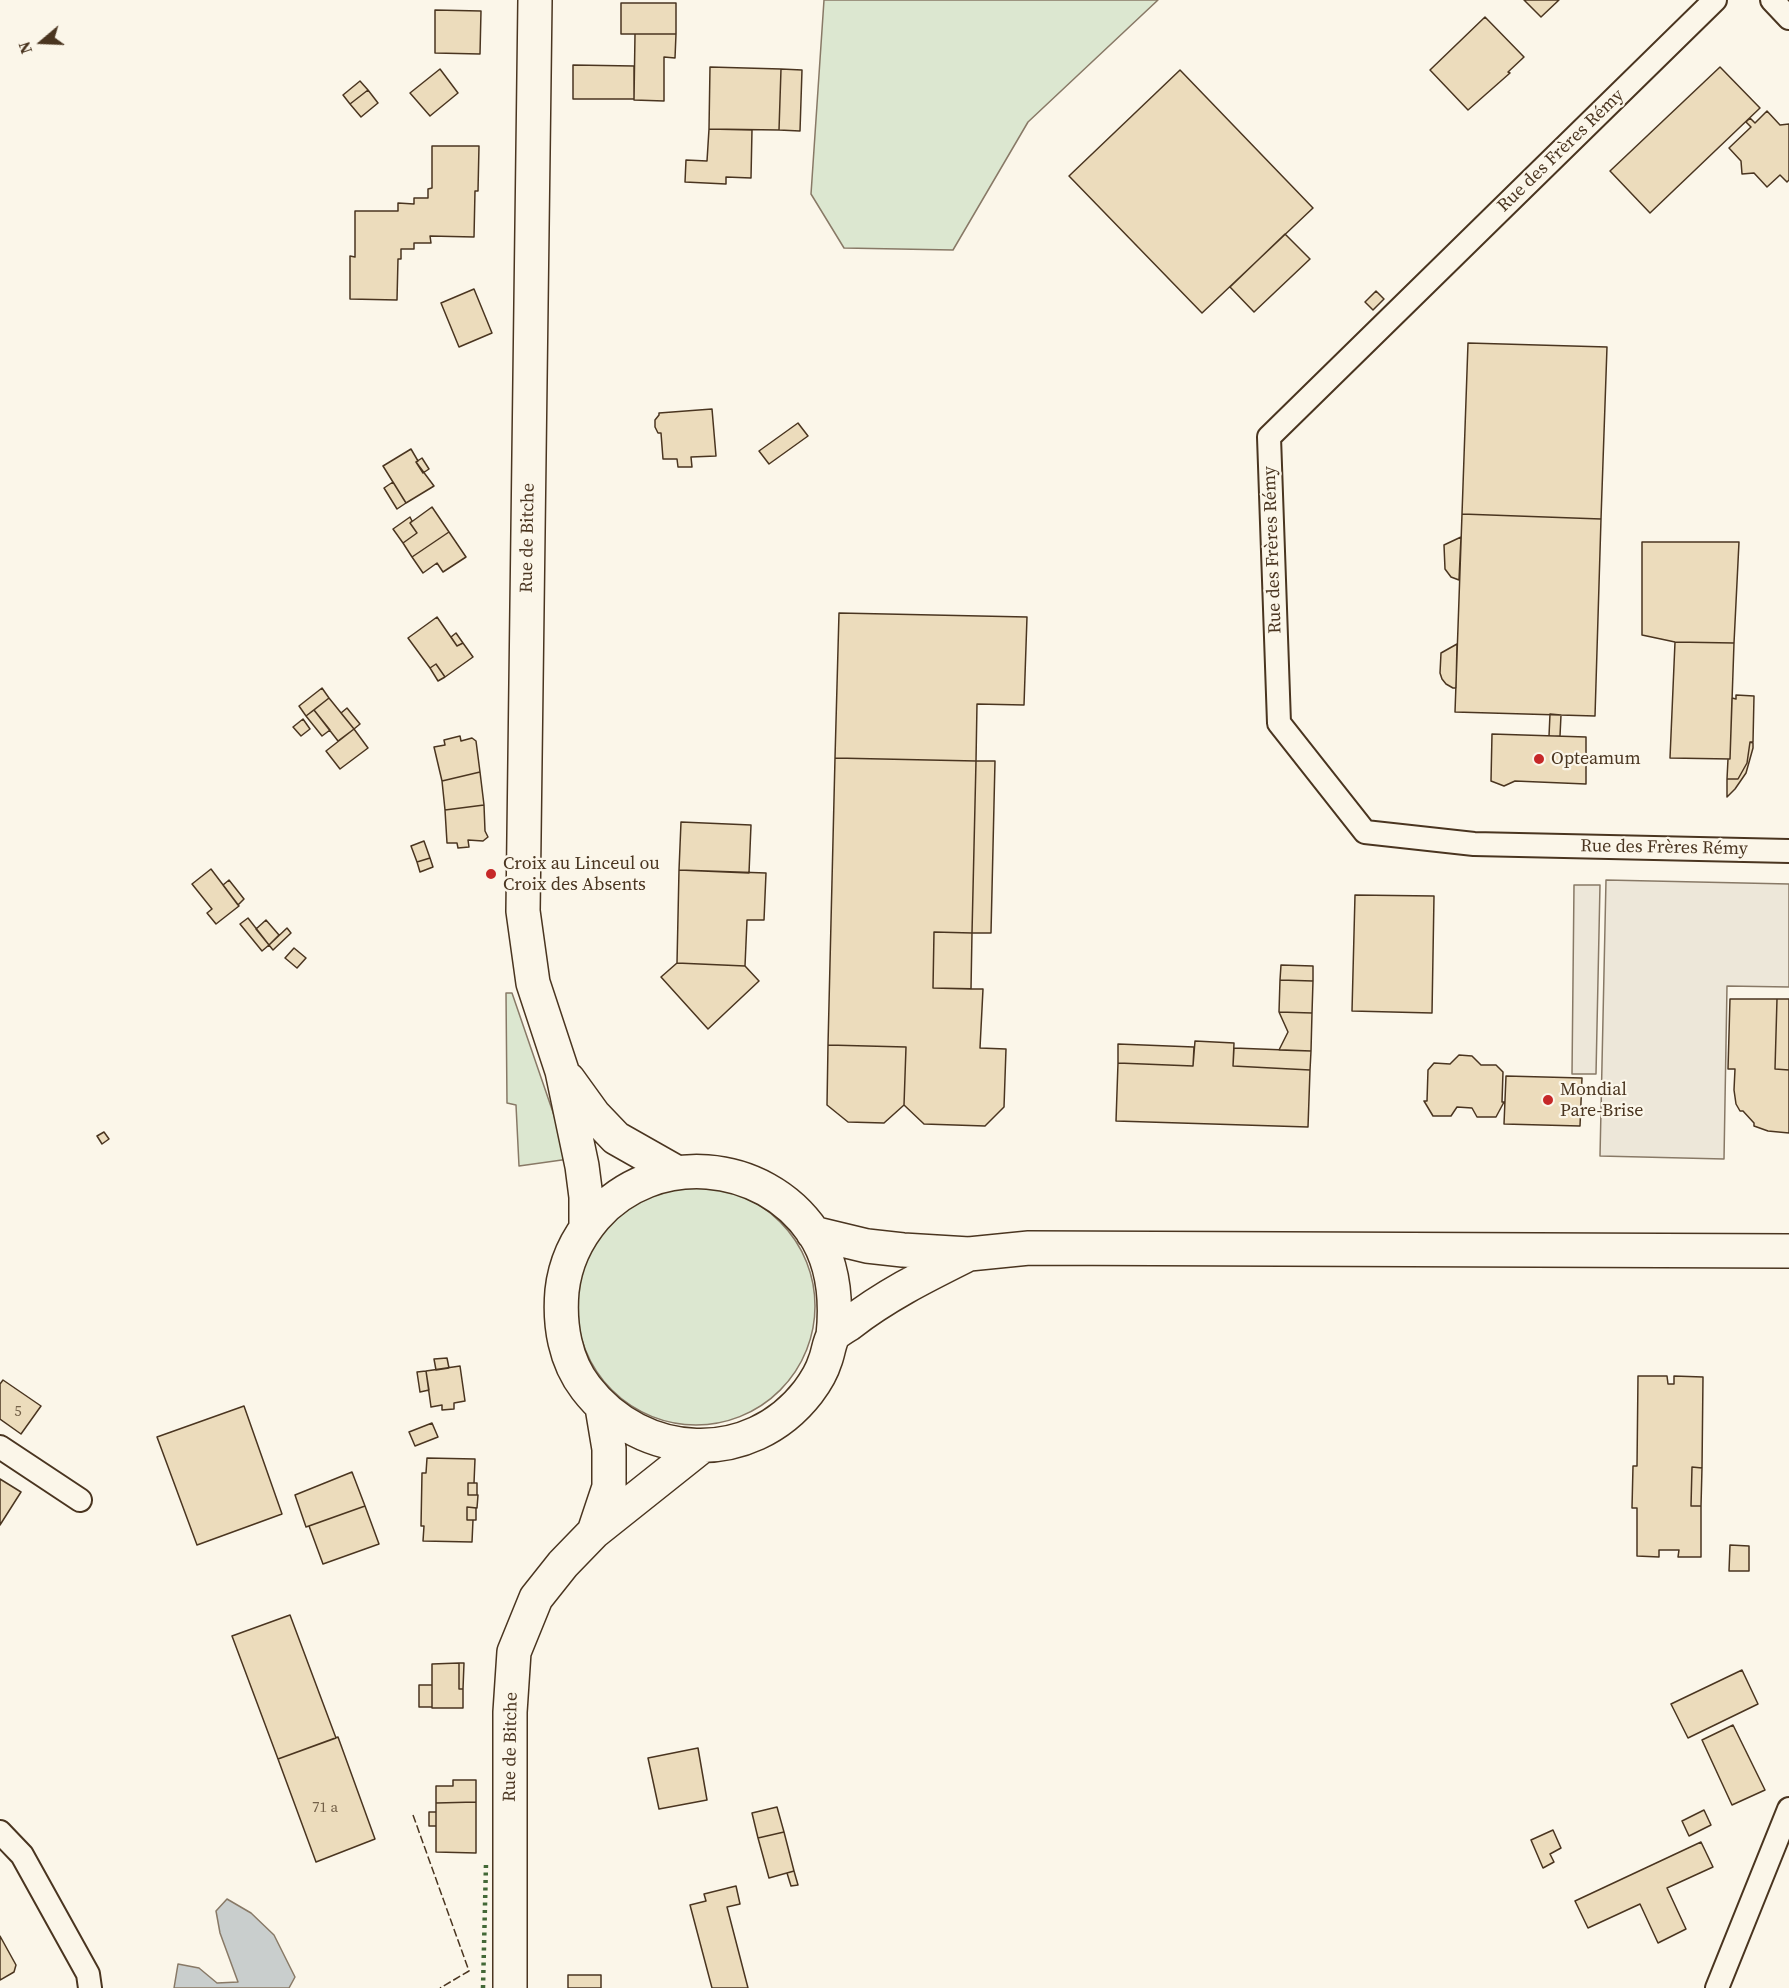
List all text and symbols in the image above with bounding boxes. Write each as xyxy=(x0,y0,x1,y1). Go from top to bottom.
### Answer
north arrow xyxy=(12,12,72,72)
text: N xyxy=(13,39,37,57)
street label: Rue des Frères Rémy xyxy=(1493,85,1629,217)
street label: Rue des Frères Rémy xyxy=(1259,466,1287,634)
street label: Rue de Bitche xyxy=(516,483,540,593)
place label: Opteamum xyxy=(1551,748,1641,770)
marker: Opteamum xyxy=(1532,752,1546,766)
street label: Rue des Frères Rémy xyxy=(1580,836,1748,860)
place label: Croix au Linceul ou Croix des Absents xyxy=(503,853,660,896)
marker: Croix au Linceul ou Croix des Absents xyxy=(484,867,498,881)
place label: Mondial Pare-Brise xyxy=(1560,1079,1643,1122)
marker: Mondial Pare-Brise xyxy=(1541,1093,1555,1107)
house number: 5 xyxy=(14,1403,22,1421)
street label: Rue de Bitche xyxy=(499,1692,523,1802)
house number: 71 a xyxy=(312,1799,338,1817)

